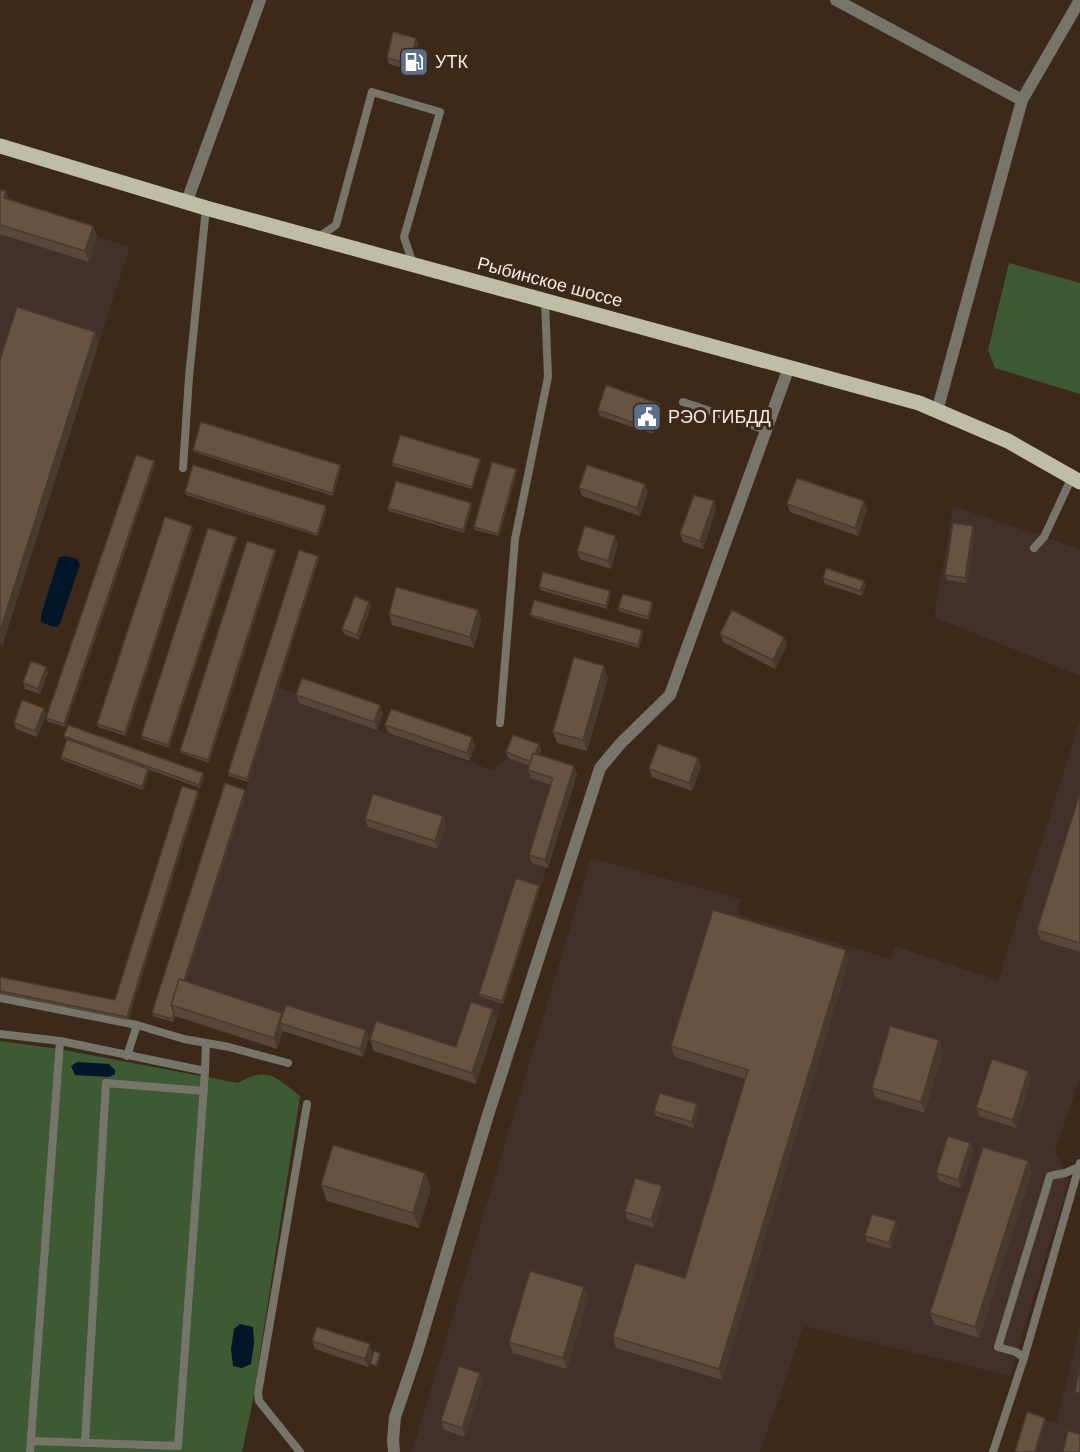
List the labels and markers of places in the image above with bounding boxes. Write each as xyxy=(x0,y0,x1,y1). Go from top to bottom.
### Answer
fuel station icon: УТК xyxy=(398,46,430,78)
place label: УТК xyxy=(435,50,468,74)
public building icon: РЭО ГИБДД xyxy=(631,401,663,433)
place label: РЭО ГИБДД xyxy=(668,405,771,429)

